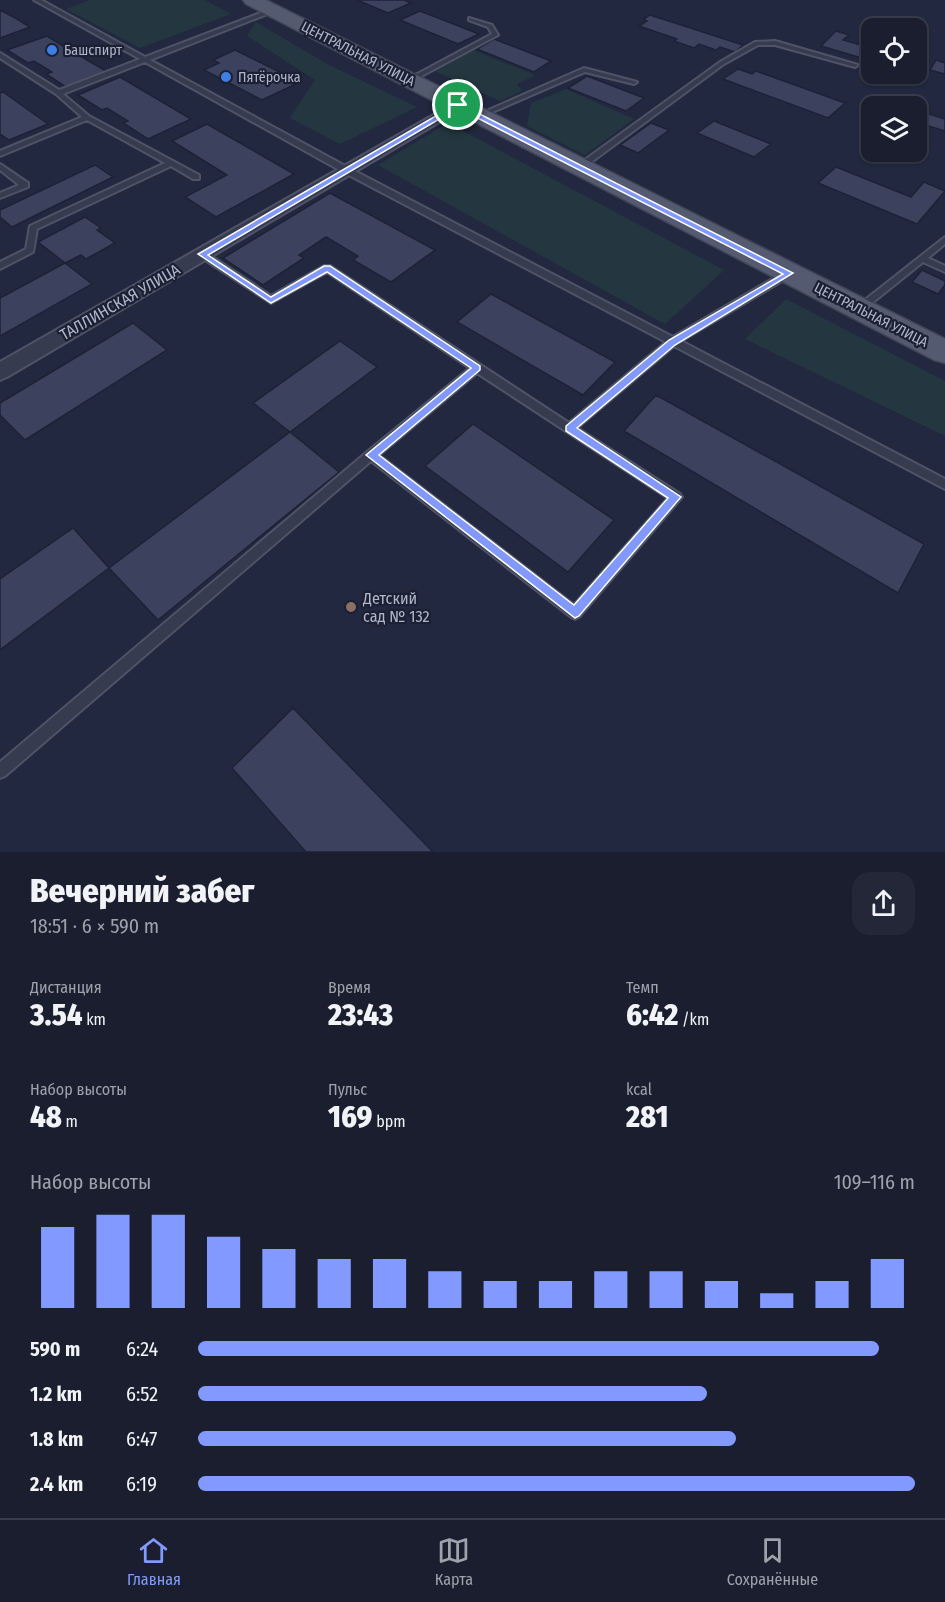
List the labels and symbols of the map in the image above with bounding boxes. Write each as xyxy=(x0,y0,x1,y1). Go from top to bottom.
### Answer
street label: ЦЕНТРАЛЬНАЯ УЛИЦА xyxy=(298,18,418,90)
place label: Башспирт xyxy=(64,42,122,59)
marker: Башспирт xyxy=(45,43,59,57)
place label: Пятёрочка xyxy=(238,69,301,86)
marker: Пятёрочка xyxy=(219,70,233,84)
pin xyxy=(432,79,483,130)
street label: ТАЛЛИНСКАЯ УЛИЦА xyxy=(57,260,184,344)
street label: ЦЕНТРАЛЬНАЯ УЛИЦА xyxy=(811,279,931,351)
place label: Детский сад № 132 xyxy=(362,589,430,626)
marker: Детский сад № 132 xyxy=(344,600,358,614)

